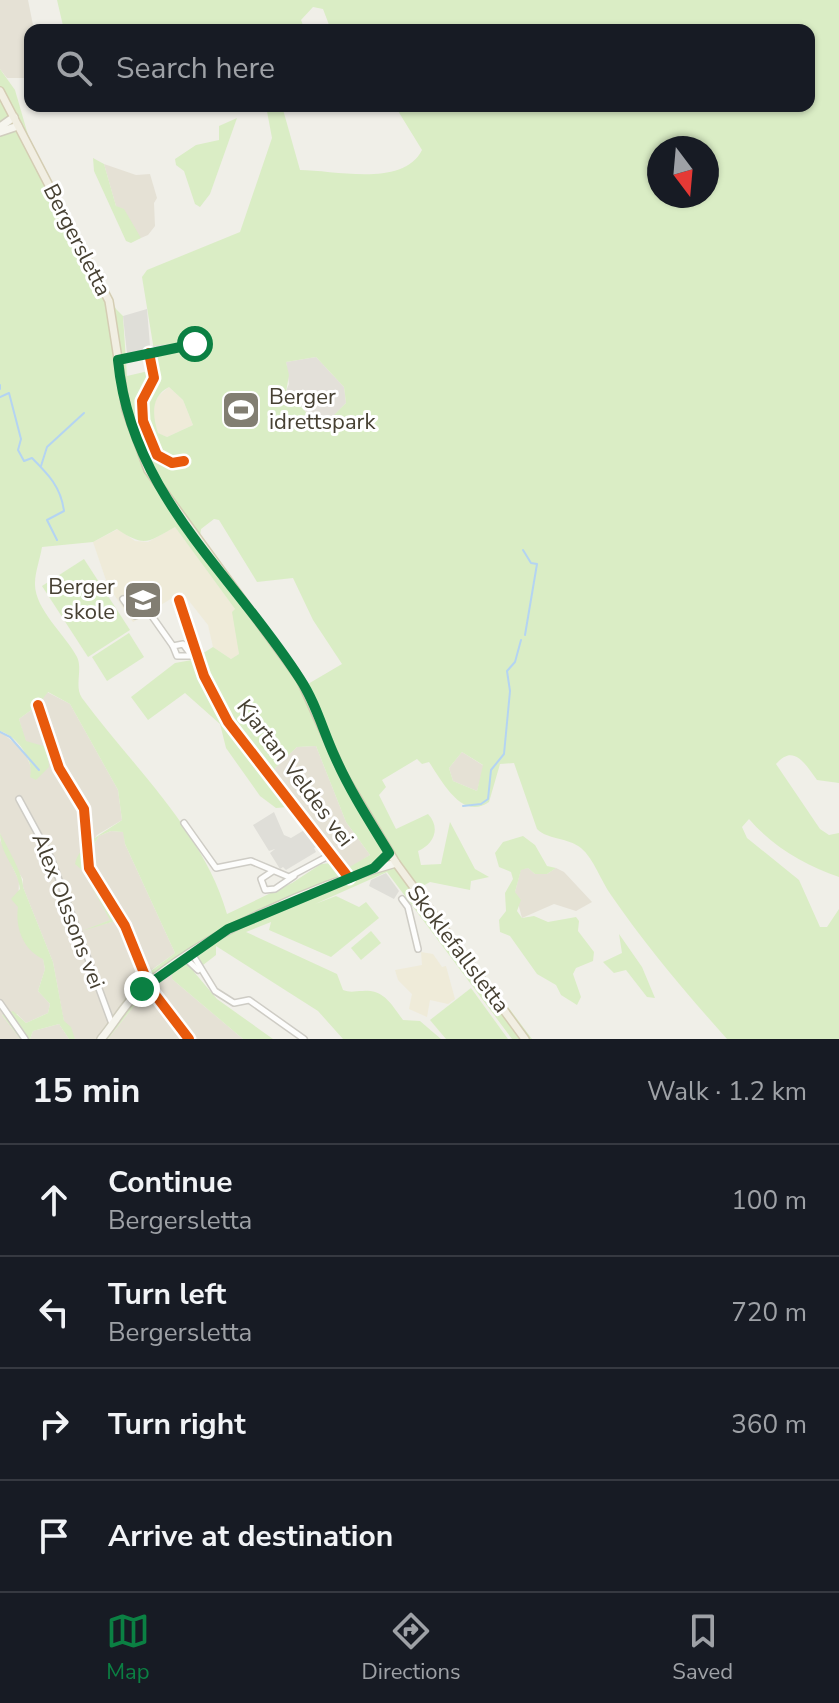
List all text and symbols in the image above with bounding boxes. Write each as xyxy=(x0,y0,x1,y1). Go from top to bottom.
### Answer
search box xyxy=(24,24,815,112)
icon: search xyxy=(52,46,96,90)
text: Search here xyxy=(116,48,275,89)
north arrow xyxy=(647,136,719,208)
street label: Bergersletta xyxy=(36,179,118,301)
route start xyxy=(177,326,213,362)
place label: Berger idrettspark xyxy=(269,382,376,437)
sports icon: Berger idrettspark xyxy=(220,389,262,431)
place label: Berger skole xyxy=(48,572,115,627)
school or university icon: Berger skole xyxy=(122,579,164,621)
street label: Kjartan Veldes vei xyxy=(230,693,360,853)
street label: Alex Olssons vei xyxy=(24,829,112,993)
street label: Skoklefallsletta xyxy=(400,879,516,1019)
route end xyxy=(124,971,160,1007)
text: 15 min xyxy=(32,1068,140,1114)
text: Walk · 1.2 km xyxy=(647,1074,807,1109)
text: Continue xyxy=(108,1162,233,1203)
icon: ahead xyxy=(32,1178,76,1222)
text: 100 m xyxy=(731,1183,807,1218)
text: Bergersletta xyxy=(108,1203,252,1238)
text: Turn left xyxy=(108,1274,226,1315)
icon: left xyxy=(32,1290,76,1334)
text: 720 m xyxy=(731,1295,807,1330)
text: Bergersletta xyxy=(108,1315,252,1350)
icon: right xyxy=(32,1402,76,1446)
text: Turn right xyxy=(108,1404,246,1445)
text: 360 m xyxy=(731,1407,807,1442)
icon: arrive xyxy=(32,1514,76,1558)
text: Arrive at destination xyxy=(108,1516,393,1557)
tab: Map xyxy=(106,1609,150,1687)
tab: Directions xyxy=(362,1609,461,1687)
tab: Saved xyxy=(672,1609,733,1687)

